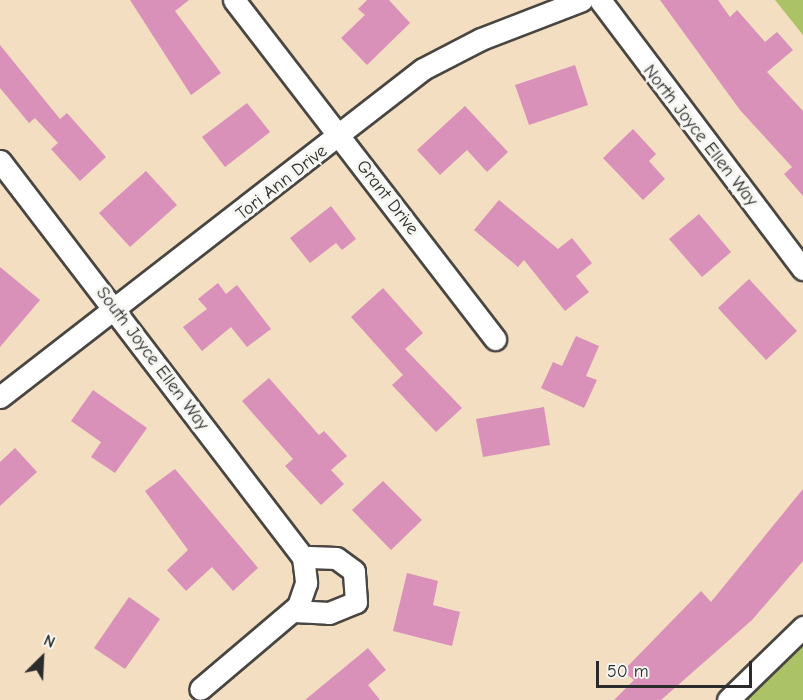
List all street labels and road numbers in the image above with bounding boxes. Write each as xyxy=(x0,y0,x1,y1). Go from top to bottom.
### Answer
street label: North Joyce Ellen Way xyxy=(638,61,762,211)
street label: Tori Ann Drive xyxy=(232,141,332,225)
street label: Grant Drive xyxy=(351,156,423,240)
street label: South Joyce Ellen Way xyxy=(91,283,213,435)

